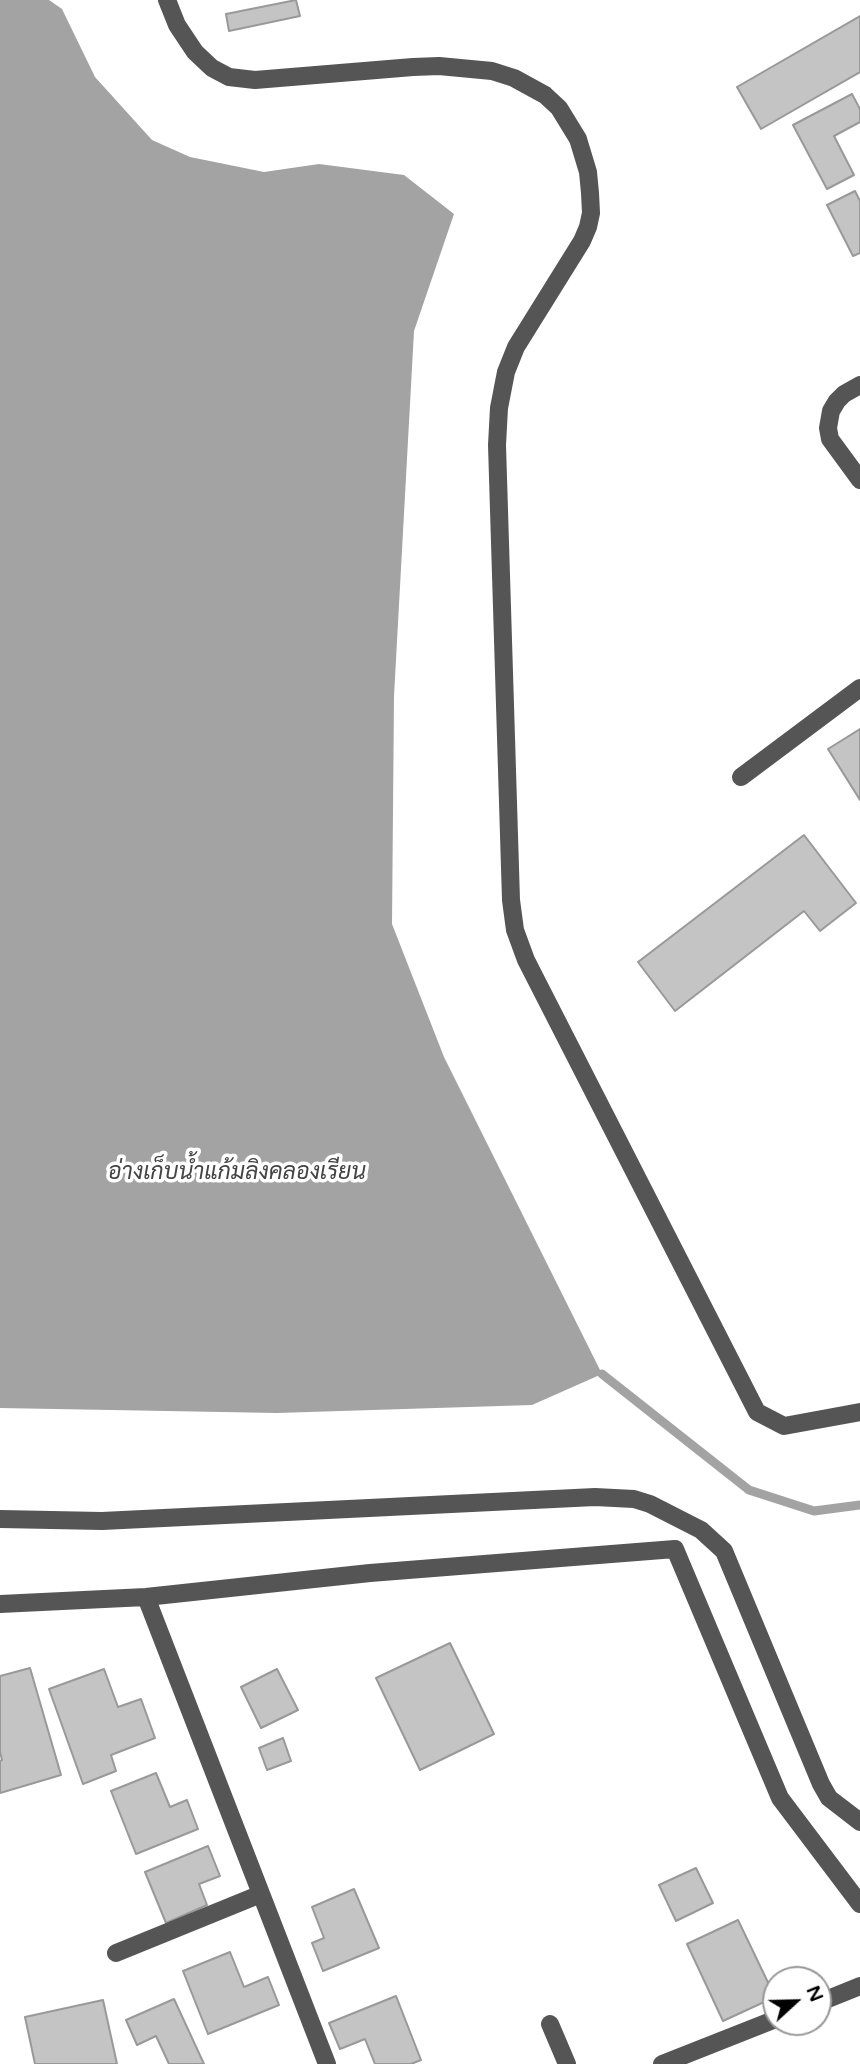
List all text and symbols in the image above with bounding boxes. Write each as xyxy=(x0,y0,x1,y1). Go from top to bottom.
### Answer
water label: อ่างเก็บน้ำแก้มลิงคลองเรียน xyxy=(108,1159,366,1187)
north arrow xyxy=(762,1966,832,2036)
text: N xyxy=(802,1983,828,2005)

